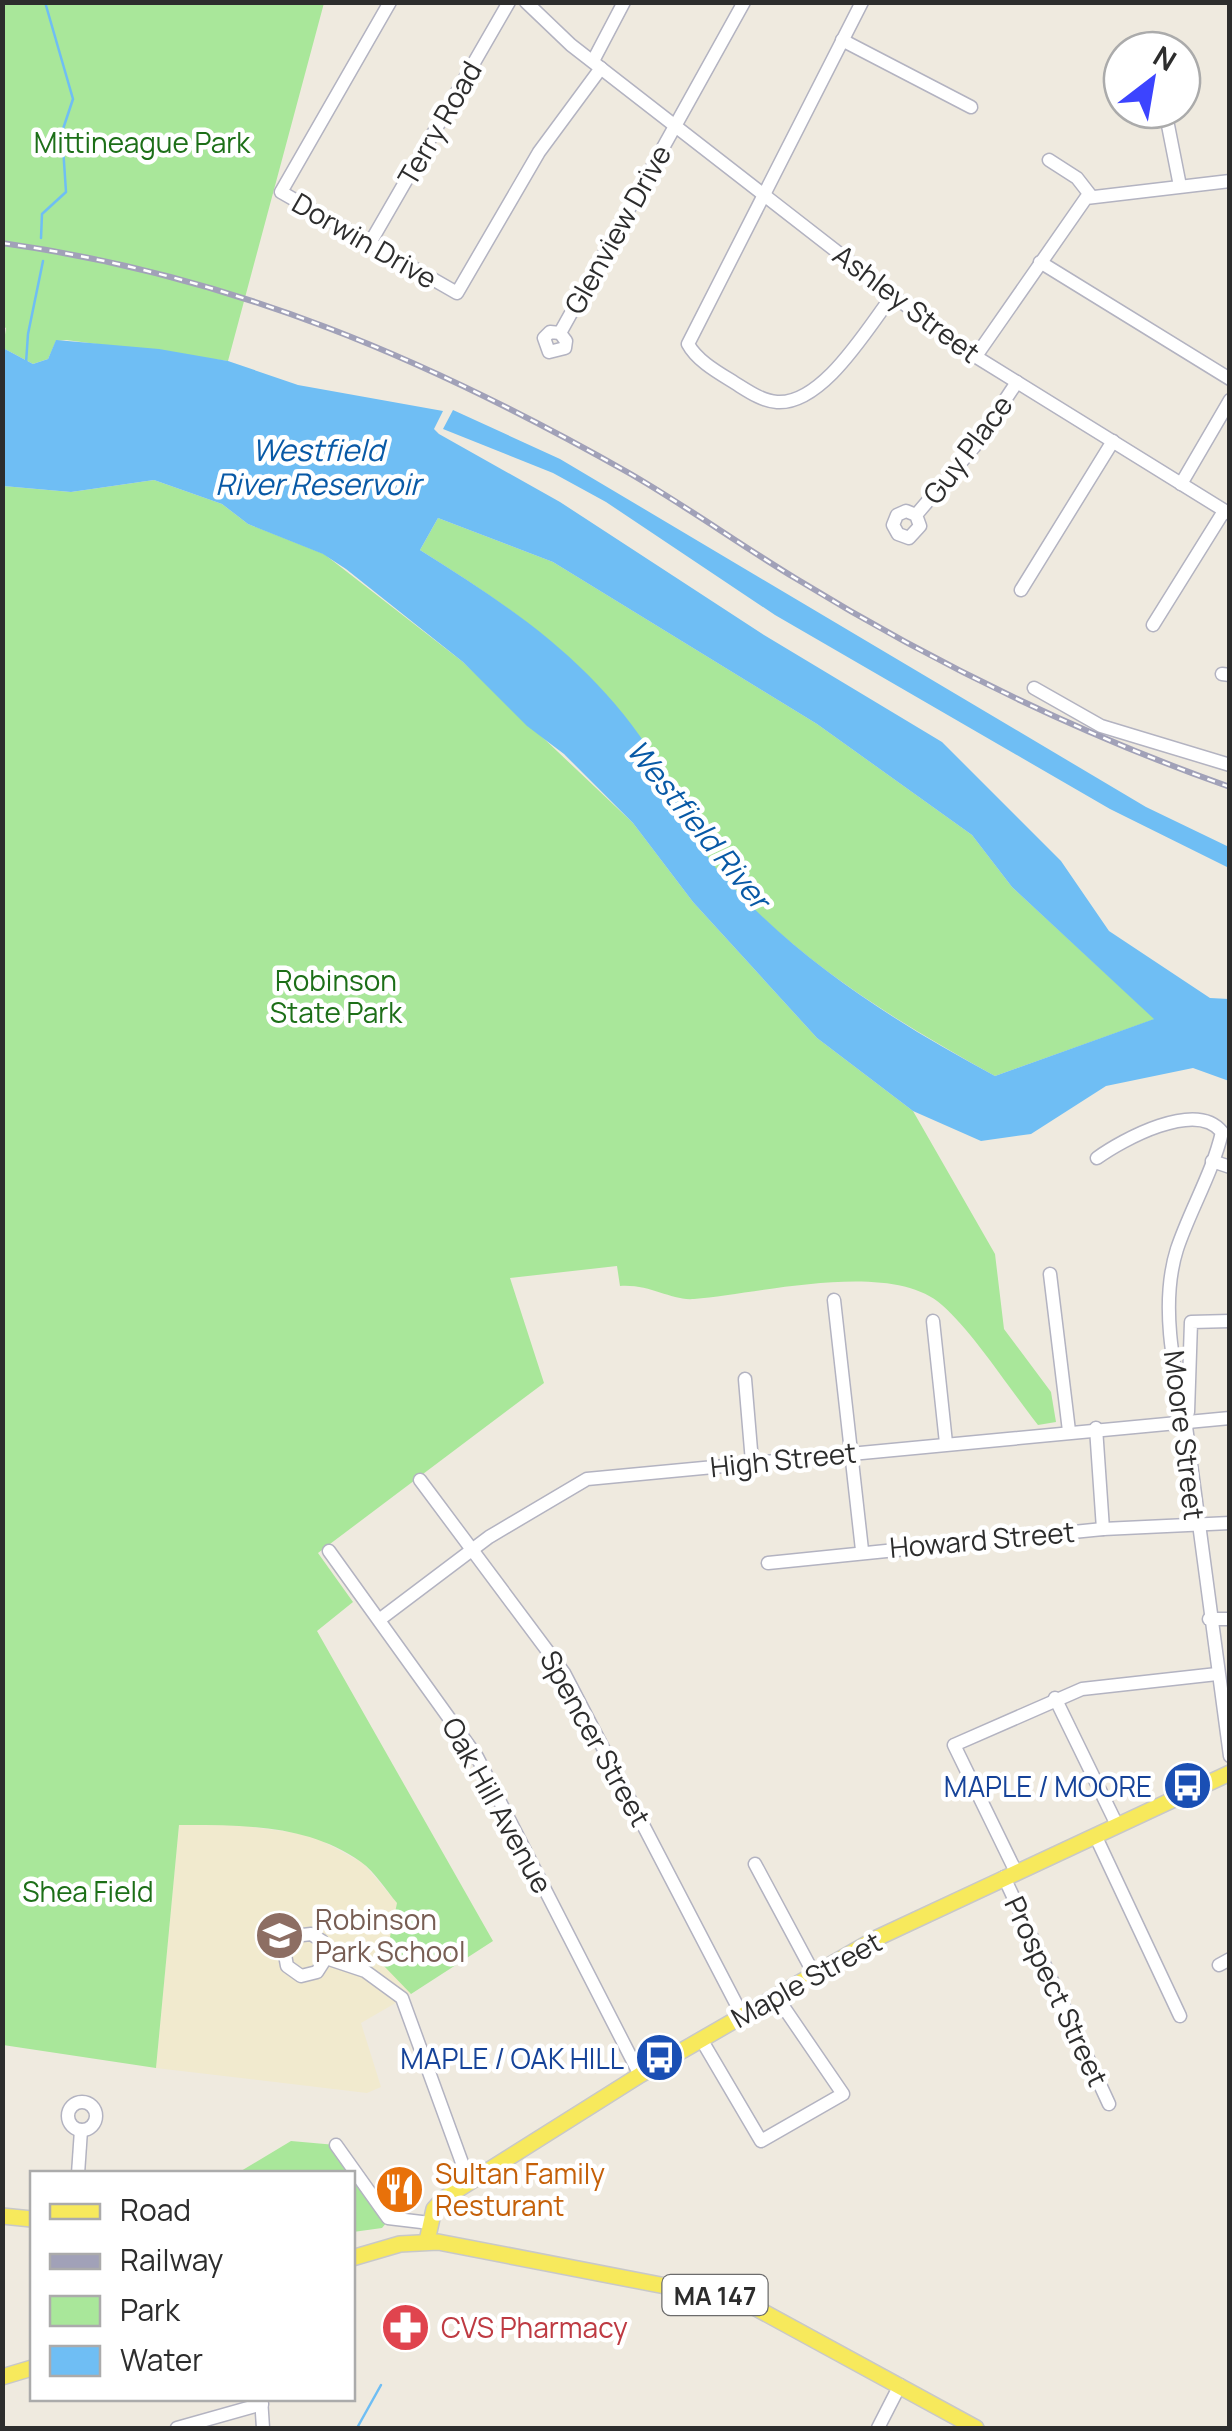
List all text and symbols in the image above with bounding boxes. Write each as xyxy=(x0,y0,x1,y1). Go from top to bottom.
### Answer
north arrow xyxy=(1102,30,1202,130)
text: N xyxy=(1147,36,1184,79)
street label: Terry Road xyxy=(388,54,490,192)
park label: Mittineague Park xyxy=(34,123,251,161)
street label: Glenview Drive xyxy=(555,138,679,320)
street label: Dorwin Drive xyxy=(286,183,444,297)
street label: Ashley Street xyxy=(826,235,988,371)
street label: Guy Place xyxy=(914,387,1020,511)
water label: Westfield River Reservoir xyxy=(215,429,425,504)
water label: Westfield River xyxy=(618,731,783,921)
park label: Robinson State Park xyxy=(270,961,403,1031)
street label: Moore Street xyxy=(1156,1348,1214,1522)
street label: High Street xyxy=(708,1432,858,1486)
street label: Howard Street xyxy=(888,1512,1076,1566)
street label: Spencer Street xyxy=(532,1643,660,1833)
street label: Oak Hill Avenue xyxy=(434,1710,562,1900)
bus stop icon: MAPLE / MOORE xyxy=(1161,1760,1213,1812)
place label: MAPLE / MOORE xyxy=(944,1767,1152,1805)
park label: Shea Field xyxy=(22,1872,154,1910)
street label: Prospect Street xyxy=(996,1890,1118,2092)
place label: Robinson Park School xyxy=(315,1900,465,1970)
school or university icon: Robinson Park School xyxy=(254,1909,306,1961)
street label: Maple Street xyxy=(724,1922,888,2036)
bus stop icon: MAPLE / OAK HILL xyxy=(633,2032,685,2084)
place label: MAPLE / OAK HILL xyxy=(400,2039,624,2077)
place label: Sultan Family Resturant xyxy=(435,2154,605,2224)
restaurant icon: Sultan Family Resturant xyxy=(374,2163,426,2215)
legend xyxy=(30,2171,355,2401)
text: Road xyxy=(120,2189,191,2230)
text: Railway xyxy=(120,2239,223,2280)
road number: MA 147 xyxy=(662,2275,768,2315)
text: Park xyxy=(120,2289,181,2330)
pharmacy icon: CVS Pharmacy xyxy=(380,2301,432,2353)
place label: CVS Pharmacy xyxy=(441,2308,628,2346)
text: Water xyxy=(120,2339,203,2380)

